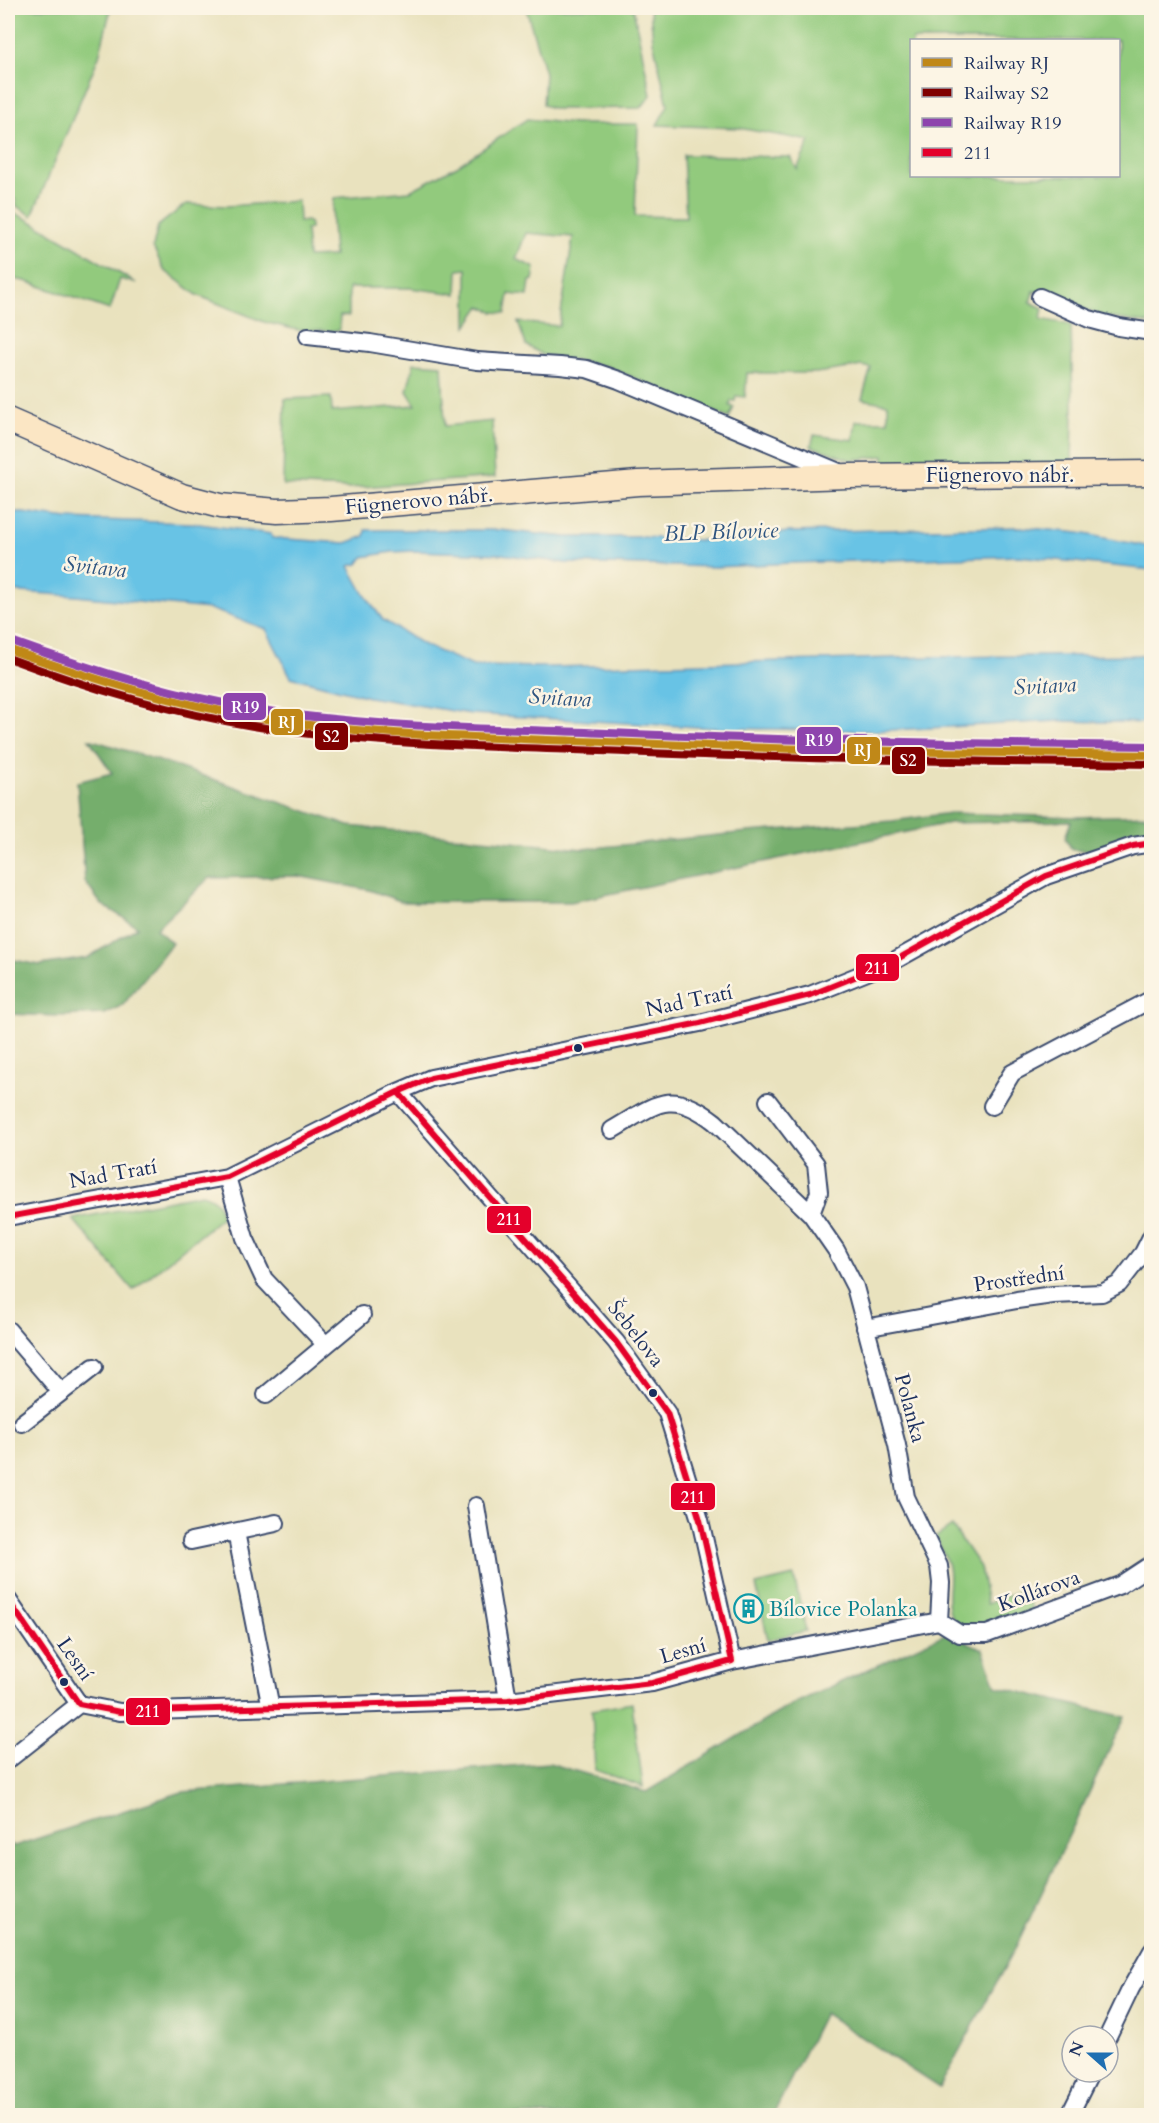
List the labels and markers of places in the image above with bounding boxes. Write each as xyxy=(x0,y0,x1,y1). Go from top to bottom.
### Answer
unlabelled marker xyxy=(572,1042,584,1054)
unlabelled marker xyxy=(647,1387,659,1399)
building icon: Bílovice Polanka xyxy=(732,1593,764,1625)
place label: Bílovice Polanka xyxy=(769,1595,918,1624)
unlabelled marker xyxy=(58,1676,70,1688)

